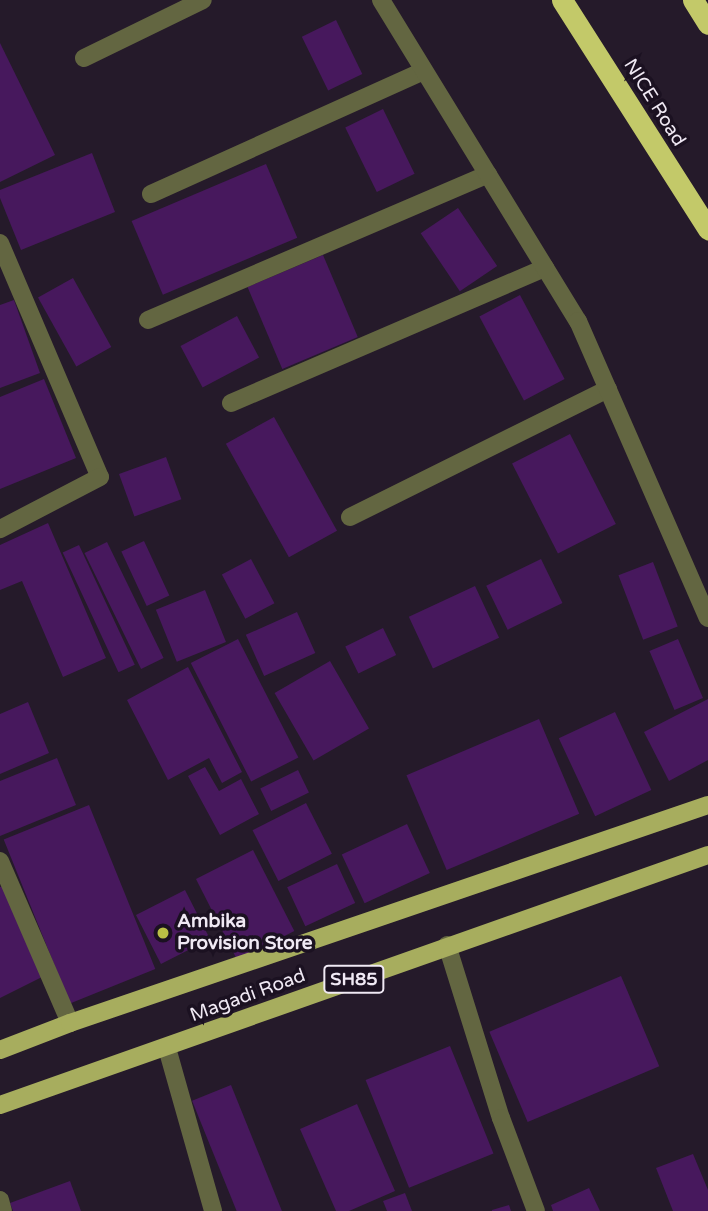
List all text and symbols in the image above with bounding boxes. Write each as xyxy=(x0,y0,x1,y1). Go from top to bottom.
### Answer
street label: NICE Road xyxy=(618,55,690,151)
place label: Ambika Provision Store xyxy=(177,911,312,955)
marker: Ambika Provision Store xyxy=(155,925,171,941)
road number: SH85 xyxy=(322,964,386,994)
street label: Magadi Road xyxy=(187,965,309,1027)

